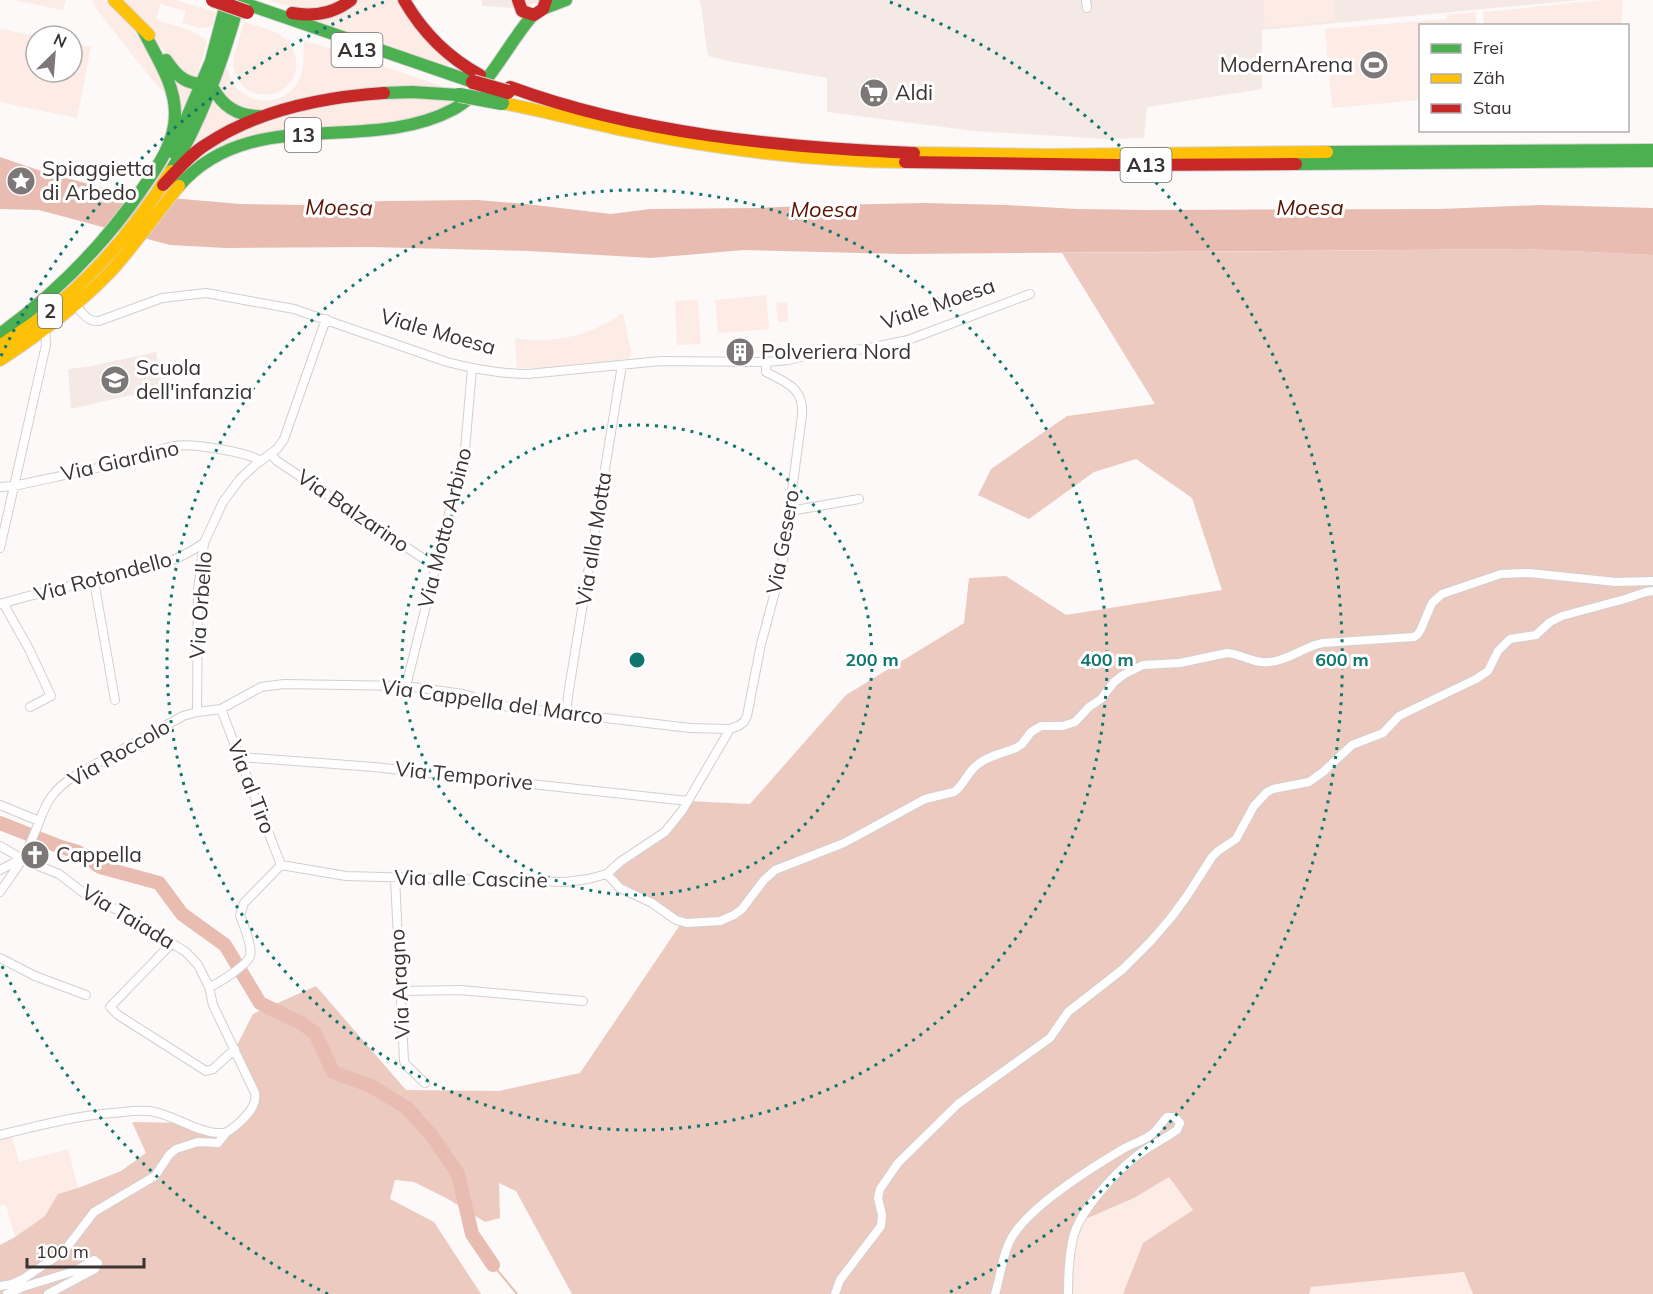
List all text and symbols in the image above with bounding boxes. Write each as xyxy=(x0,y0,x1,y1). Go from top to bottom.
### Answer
north arrow xyxy=(24,24,84,84)
legend xyxy=(1419,24,1629,132)
text: N xyxy=(51,29,70,52)
road number: A13 xyxy=(332,33,382,67)
text: Frei xyxy=(1473,36,1503,59)
sports icon: ModernArena xyxy=(1358,49,1390,81)
place label: ModernArena xyxy=(1220,51,1353,77)
text: Zäh xyxy=(1473,66,1505,89)
supermarket icon: Aldi xyxy=(858,77,890,109)
place label: Aldi xyxy=(895,79,933,105)
text: Stau xyxy=(1473,96,1512,119)
road number: 13 xyxy=(285,118,321,152)
road number: A13 xyxy=(1120,148,1172,182)
place label: Spiaggietta di Arbedo xyxy=(42,155,154,205)
place icon: Spiaggietta di Arbedo xyxy=(5,165,37,197)
water label: Moesa xyxy=(305,192,373,222)
water label: Moesa xyxy=(1276,193,1344,221)
water label: Moesa xyxy=(790,195,858,223)
street label: Viale Moesa xyxy=(877,271,998,335)
road number: 2 xyxy=(38,294,62,328)
street label: Viale Moesa xyxy=(378,302,499,360)
building icon: Polveriera Nord xyxy=(724,336,756,368)
place label: Polveriera Nord xyxy=(761,338,911,364)
place label: Scuola dell'infanzia xyxy=(136,354,252,404)
school or university icon: Scuola dell'infanzia xyxy=(99,364,131,396)
street label: Via Giardino xyxy=(58,434,181,486)
street label: Via Motto Arbino xyxy=(412,445,477,611)
street label: Via Balzarino xyxy=(292,463,415,557)
street label: Via alla Motta xyxy=(570,470,616,608)
street label: Via Gesero xyxy=(760,487,804,596)
street label: Via Rotondello xyxy=(31,545,174,607)
street label: Via Orbello xyxy=(183,550,217,660)
text: 200 m xyxy=(845,648,899,671)
text: 400 m xyxy=(1080,648,1134,671)
text: 600 m xyxy=(1315,648,1369,671)
centre of rings xyxy=(627,650,647,670)
street label: Via Cappella del Marco xyxy=(379,673,605,729)
street label: Via Roccolo xyxy=(63,713,174,792)
street label: Via al Tiro xyxy=(222,736,282,837)
street label: Via Temporive xyxy=(394,755,534,795)
church icon: Cappella xyxy=(19,839,51,871)
place label: Cappella xyxy=(56,841,142,867)
street label: Via alle Cascine xyxy=(394,864,548,892)
street label: Via Taiada xyxy=(77,878,180,954)
street label: Via Aragno xyxy=(383,928,415,1040)
scale bar xyxy=(27,1231,144,1269)
text: 100 m xyxy=(36,1240,89,1263)

